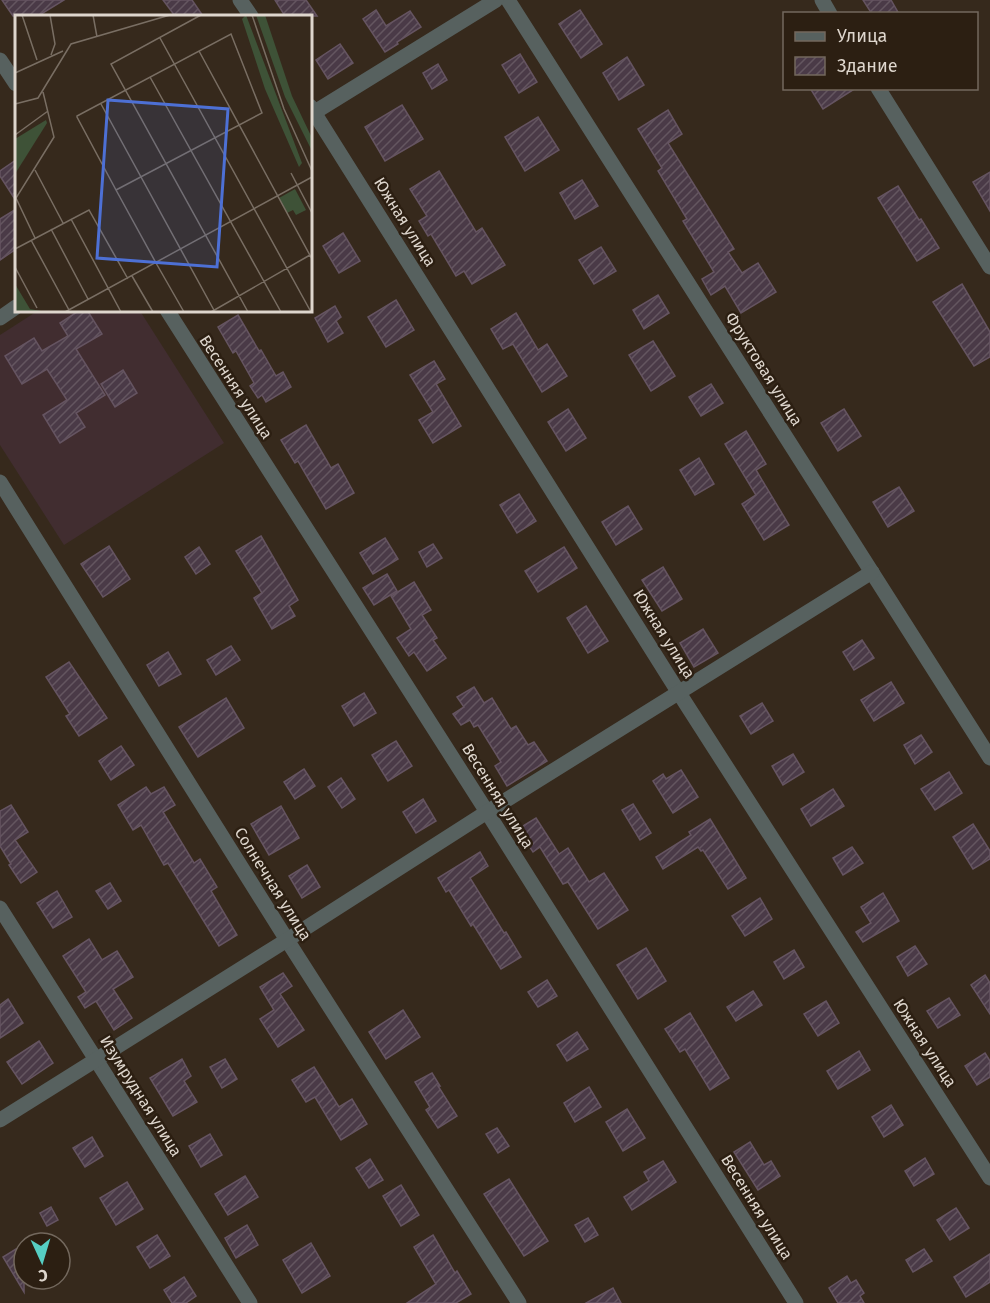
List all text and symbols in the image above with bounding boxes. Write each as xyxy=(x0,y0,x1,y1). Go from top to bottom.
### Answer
legend xyxy=(783,12,978,90)
inset map xyxy=(15,15,312,312)
text: Улица xyxy=(837,25,887,47)
text: Здание xyxy=(837,55,898,77)
street label: Южная улица xyxy=(370,174,440,270)
street label: Фруктовая улица xyxy=(721,309,807,429)
street label: Весенняя улица xyxy=(195,332,277,442)
street label: Южная улица xyxy=(629,586,699,682)
street label: Весенняя улица xyxy=(458,740,538,852)
street label: Солнечная улица xyxy=(231,824,315,944)
street label: Южная улица xyxy=(889,995,961,1091)
street label: Изумрудная улица xyxy=(96,1032,186,1160)
street label: Весенняя улица xyxy=(717,1151,797,1263)
north arrow xyxy=(12,1231,72,1291)
text: С xyxy=(37,1266,48,1285)

